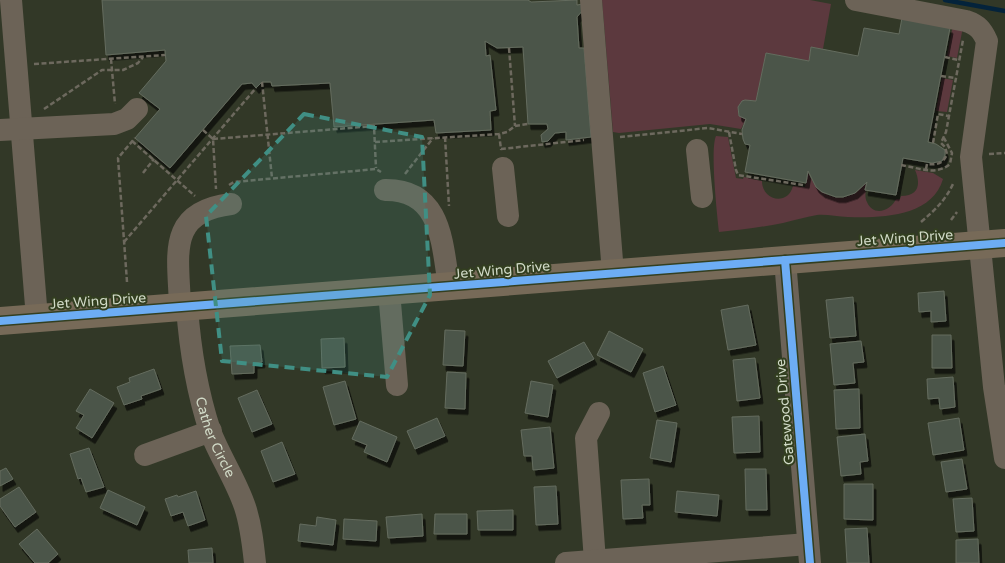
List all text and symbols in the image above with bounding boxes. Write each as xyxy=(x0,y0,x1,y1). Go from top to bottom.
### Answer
street label: Jet Wing Drive xyxy=(856,226,954,250)
street label: Jet Wing Drive xyxy=(453,257,551,283)
street label: Jet Wing Drive xyxy=(49,289,147,313)
street label: Gatewood Drive xyxy=(772,358,798,466)
street label: Cather Circle xyxy=(192,395,239,480)

